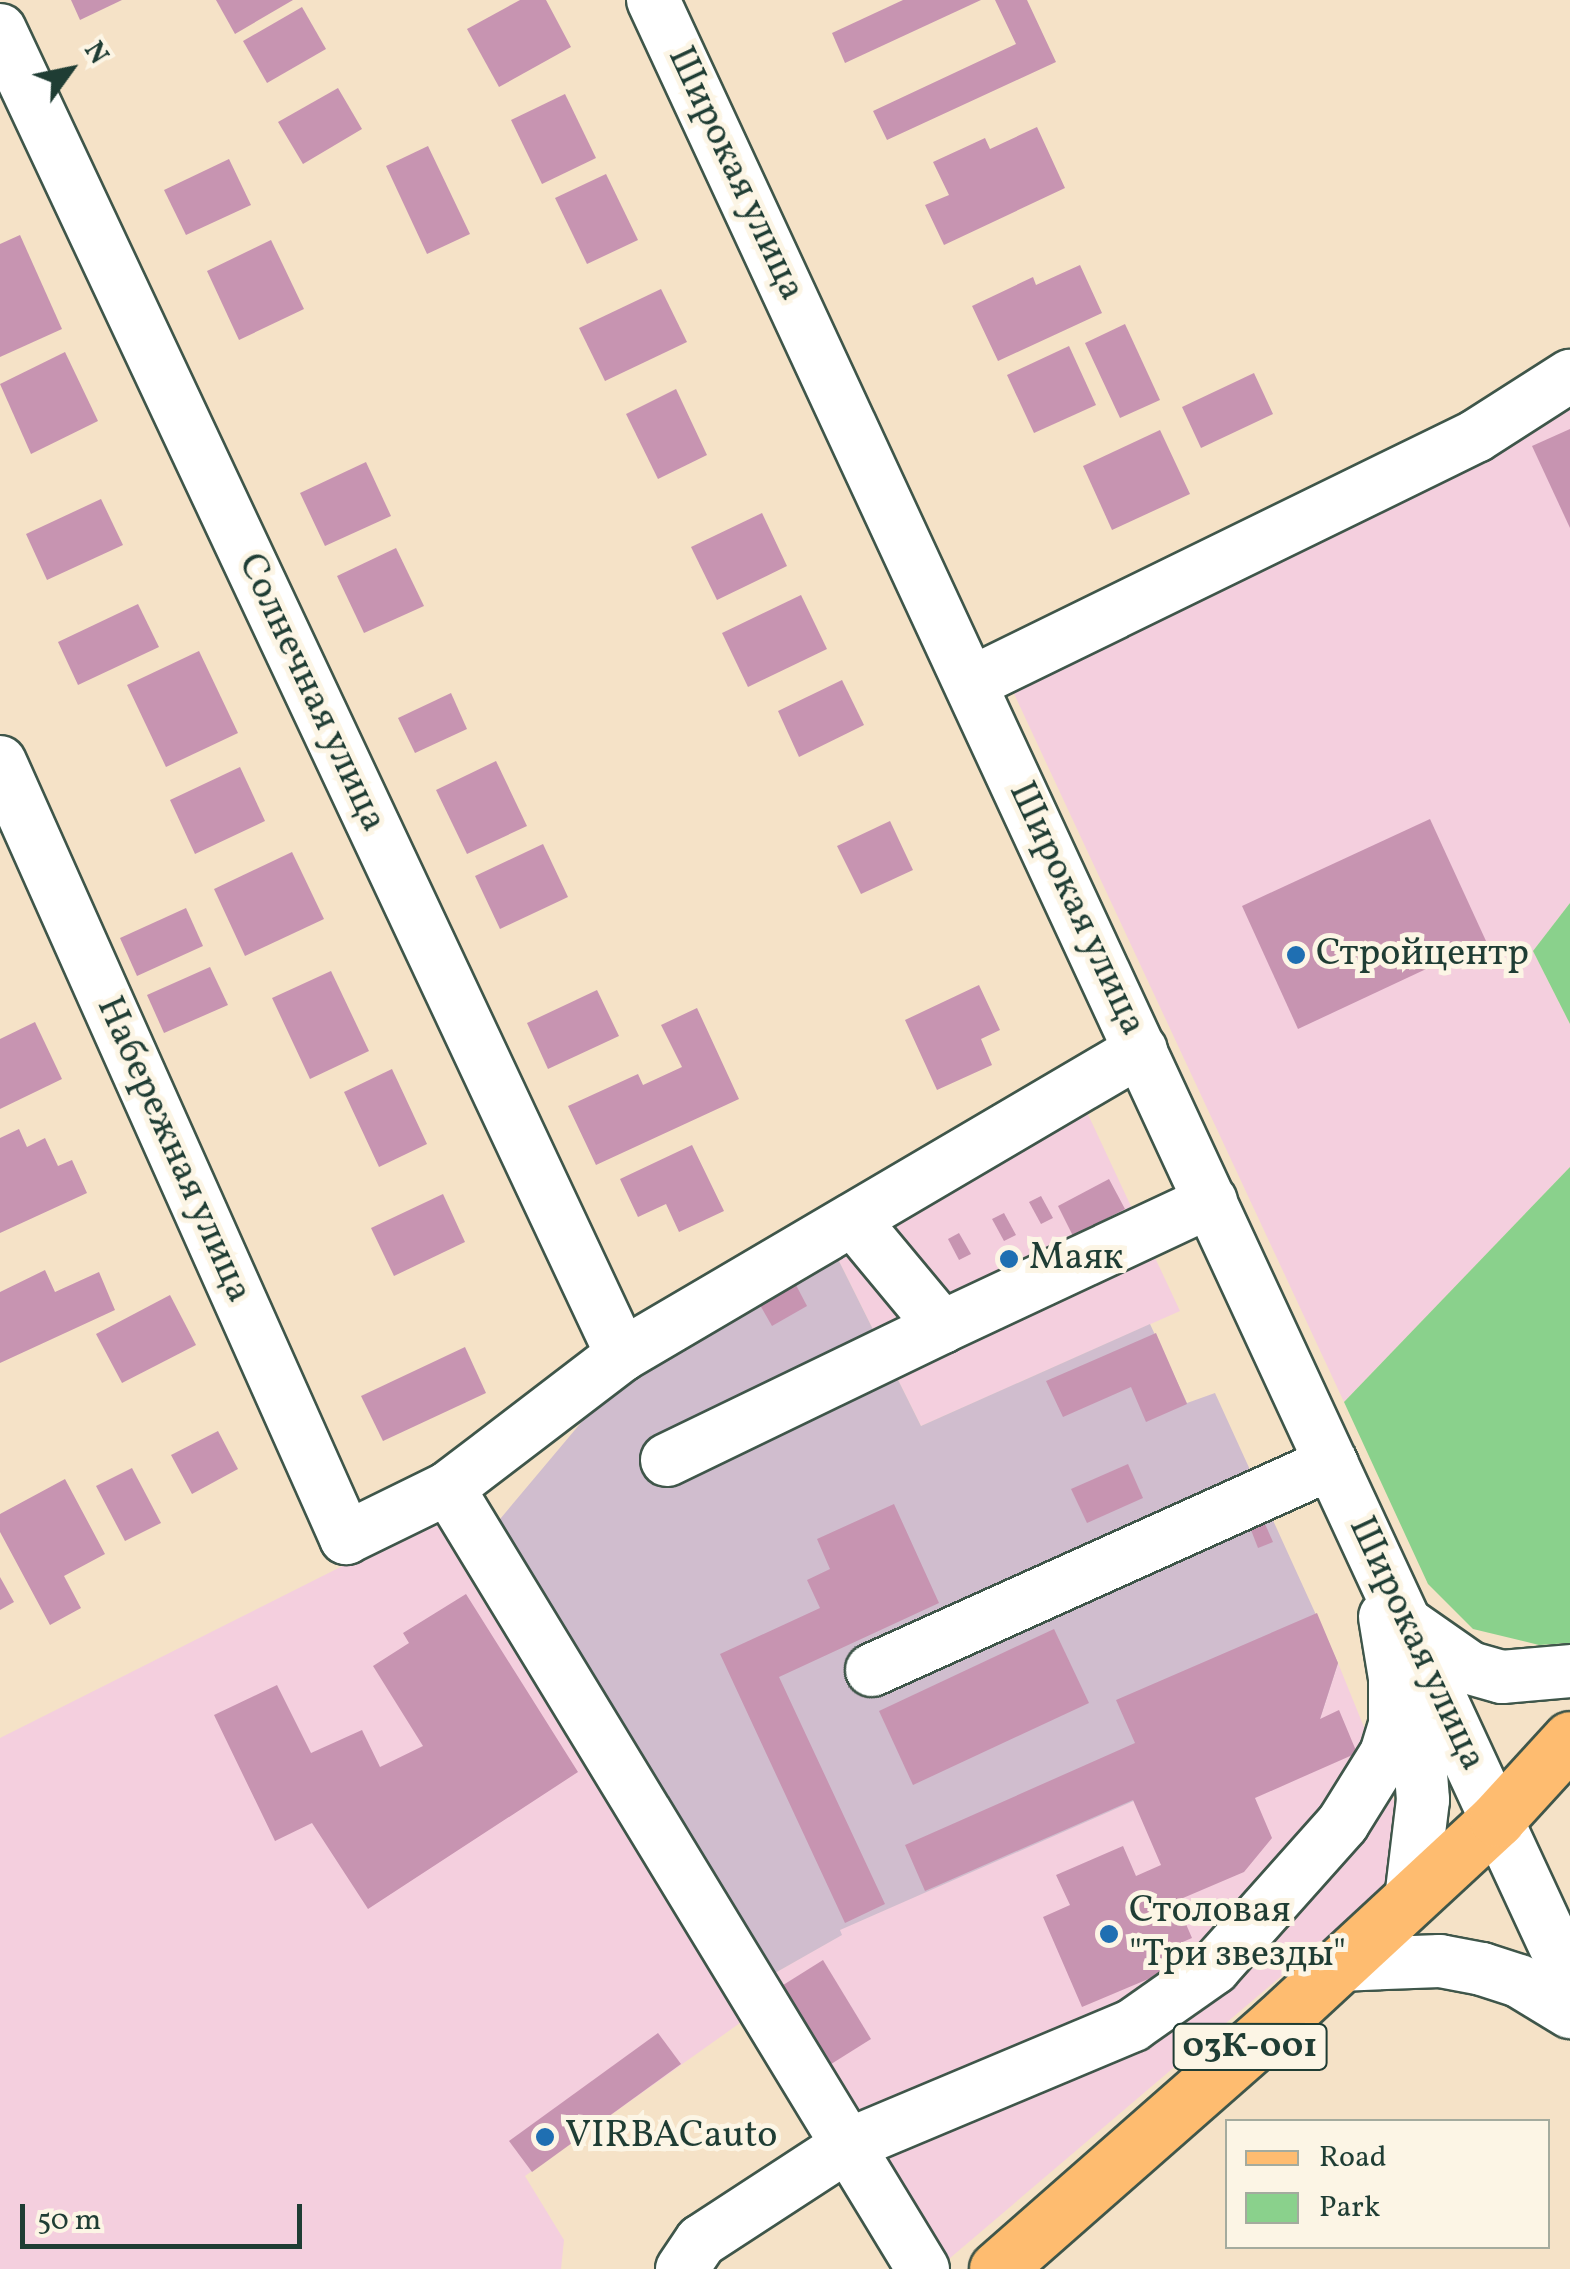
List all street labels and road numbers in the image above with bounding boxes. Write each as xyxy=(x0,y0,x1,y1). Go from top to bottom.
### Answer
street label: Широкая улица xyxy=(656,39,814,309)
street label: Солнечная улица xyxy=(226,546,396,840)
street label: Широкая улица xyxy=(997,774,1155,1044)
street label: Набережная улица xyxy=(85,990,261,1310)
street label: Широкая улица xyxy=(1337,1509,1495,1779)
road number: 03К-001 xyxy=(1172,2017,1328,2077)

